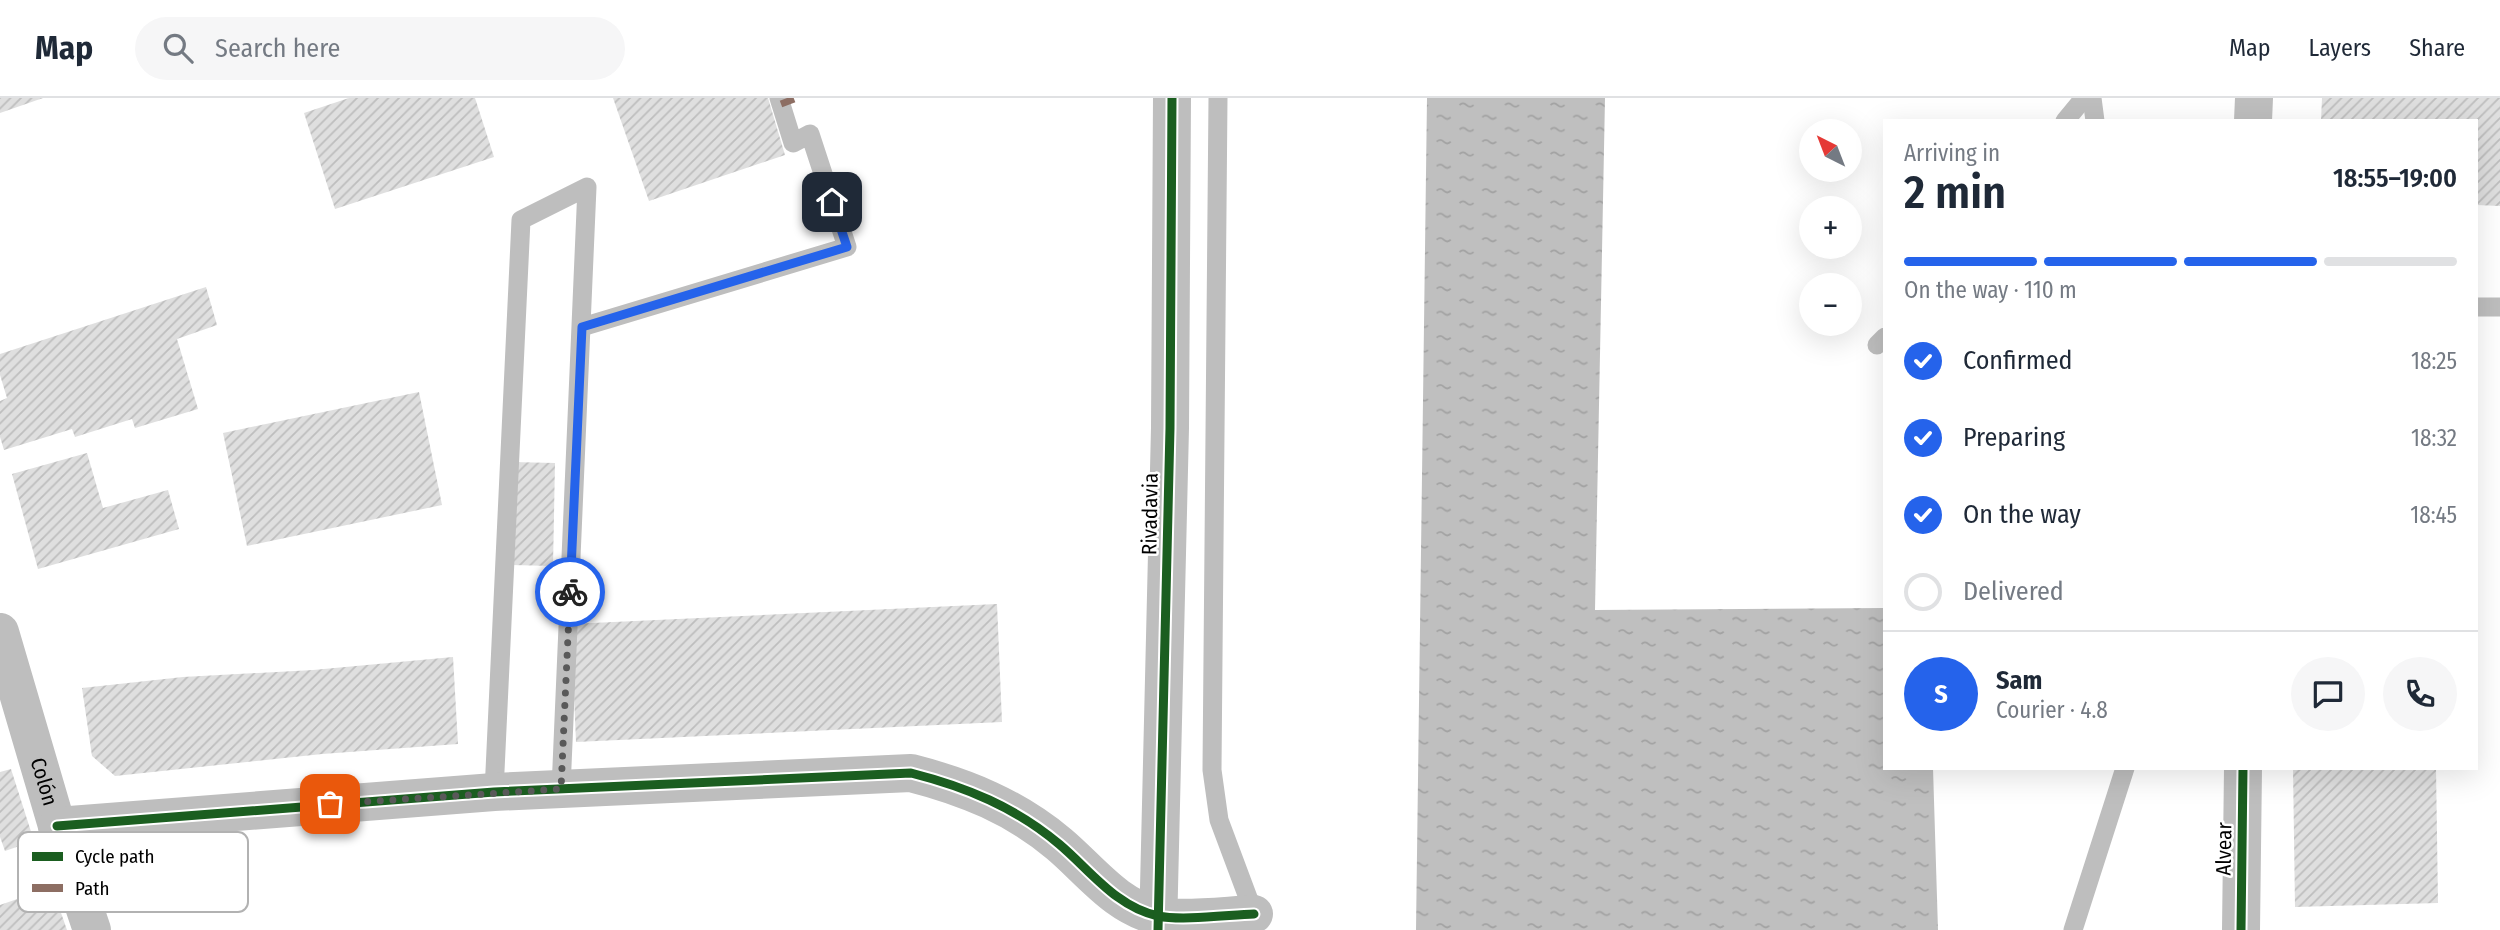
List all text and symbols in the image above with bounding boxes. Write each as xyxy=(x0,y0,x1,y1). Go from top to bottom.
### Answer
search box xyxy=(135,17,625,80)
text: Map xyxy=(35,28,93,68)
icon: search xyxy=(159,29,197,67)
text: Search here xyxy=(215,33,340,64)
text: Map xyxy=(2229,34,2271,62)
text: Layers xyxy=(2309,34,2371,62)
text: Share xyxy=(2409,34,2465,62)
north arrow xyxy=(1799,119,1862,182)
map controls xyxy=(1799,119,1862,336)
text: Arriving in xyxy=(1904,139,2000,167)
text: 18:55–19:00 xyxy=(2333,163,2457,194)
text: 2 min xyxy=(1904,165,2006,220)
pin xyxy=(802,172,862,232)
icon: home xyxy=(813,183,851,221)
button: + xyxy=(1799,196,1862,259)
button: − xyxy=(1799,273,1862,336)
text: On the way · 110 m xyxy=(1904,276,2077,304)
icon: check xyxy=(1904,342,1942,380)
text: Confirmed xyxy=(1963,345,2073,376)
text: 18:25 xyxy=(2411,347,2457,375)
icon: check xyxy=(1904,419,1942,457)
text: Preparing xyxy=(1963,422,2065,453)
text: 18:32 xyxy=(2411,424,2457,452)
street label: Rivadavia xyxy=(1136,473,1164,555)
icon: check xyxy=(1904,496,1942,534)
text: On the way xyxy=(1963,499,2081,530)
text: 18:45 xyxy=(2410,501,2457,529)
courier xyxy=(535,557,605,627)
icon: bike xyxy=(551,573,589,611)
text: Delivered xyxy=(1963,576,2064,607)
button: chat xyxy=(2291,657,2365,731)
button: phone xyxy=(2383,657,2457,731)
text: Sam xyxy=(1996,665,2042,696)
text: S xyxy=(1934,679,1948,710)
text: Courier · 4.8 xyxy=(1996,696,2108,724)
street label: Colón xyxy=(25,755,63,809)
pin xyxy=(300,774,360,834)
icon: bag xyxy=(311,785,349,823)
street label: Alvear xyxy=(2211,821,2237,876)
legend xyxy=(18,832,248,912)
text: Cycle path xyxy=(75,845,154,868)
text: Path xyxy=(75,877,110,900)

